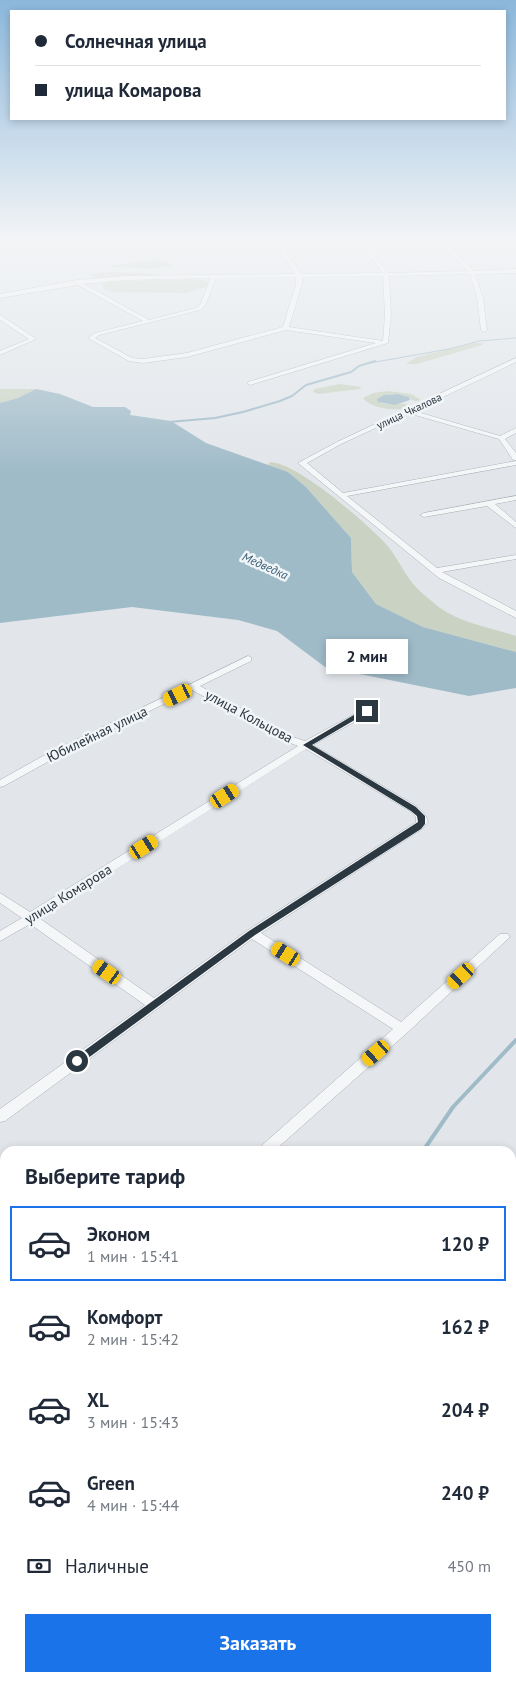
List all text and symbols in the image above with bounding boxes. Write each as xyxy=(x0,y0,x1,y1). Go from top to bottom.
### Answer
text: Солнечная улица xyxy=(65,29,207,53)
text: улица Комарова xyxy=(65,78,202,102)
street label: улица Чкалова xyxy=(374,390,444,432)
water label: Медведка xyxy=(240,549,291,582)
callout: 2 мин xyxy=(326,638,408,674)
text: 2 мин xyxy=(346,646,388,666)
car xyxy=(161,682,194,708)
street label: улица Кольцова xyxy=(202,685,296,747)
route end xyxy=(356,700,378,722)
street label: Юбилейная улица xyxy=(44,702,150,766)
car xyxy=(208,782,241,810)
car xyxy=(127,833,160,861)
street label: улица Комарова xyxy=(21,860,115,928)
car xyxy=(269,940,302,968)
car xyxy=(90,957,123,987)
car xyxy=(444,960,477,992)
car xyxy=(359,1037,392,1069)
route start xyxy=(66,1050,88,1072)
text: Выберите тариф xyxy=(25,1162,185,1190)
icon: car xyxy=(27,1221,72,1266)
text: Эконом xyxy=(87,1222,150,1246)
text: 120 ₽ xyxy=(441,1232,489,1256)
text: 1 мин · 15:41 xyxy=(87,1246,179,1266)
icon: car xyxy=(27,1304,72,1349)
text: Комфорт xyxy=(87,1305,163,1329)
text: 162 ₽ xyxy=(441,1315,489,1339)
text: 2 мин · 15:42 xyxy=(87,1329,179,1349)
icon: car xyxy=(27,1387,72,1432)
text: XL xyxy=(87,1388,109,1412)
text: 204 ₽ xyxy=(441,1398,489,1422)
text: 3 мин · 15:43 xyxy=(87,1412,179,1432)
icon: car xyxy=(27,1470,72,1515)
text: Green xyxy=(87,1471,135,1495)
text: 240 ₽ xyxy=(441,1481,489,1505)
text: 4 мин · 15:44 xyxy=(87,1495,179,1515)
icon: cash xyxy=(25,1552,53,1580)
text: Наличные xyxy=(65,1554,149,1578)
text: 450 m xyxy=(448,1556,491,1576)
button: Заказать xyxy=(25,1614,491,1672)

